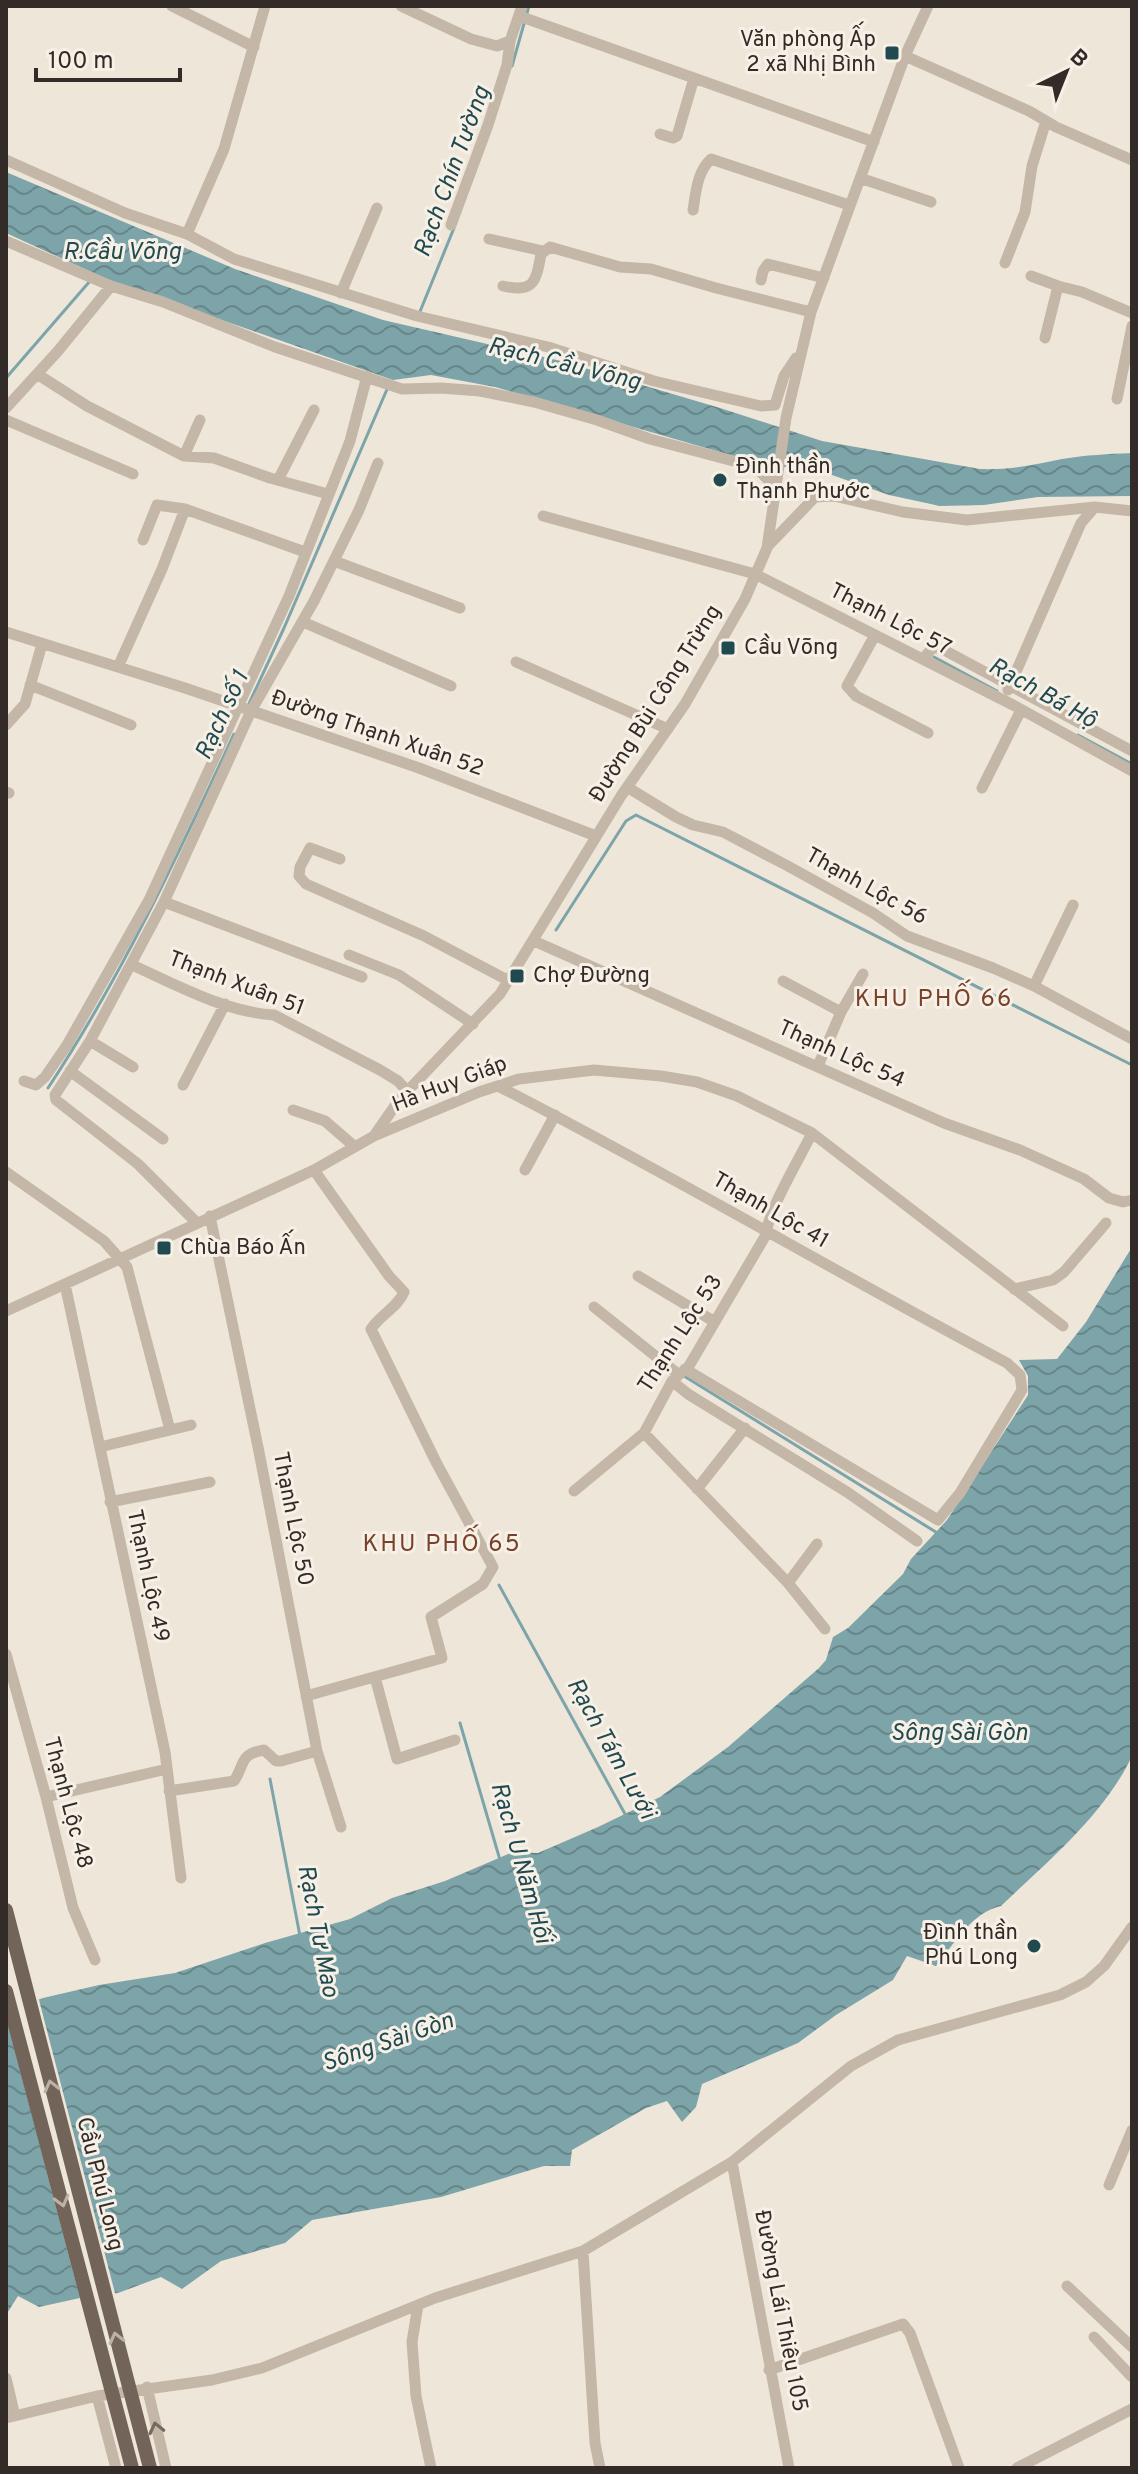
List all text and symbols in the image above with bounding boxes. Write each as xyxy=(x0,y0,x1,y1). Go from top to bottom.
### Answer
place label: Văn phòng Ấp 2 xã Nhị Bình xyxy=(740,21,876,79)
scale bar xyxy=(36,32,180,82)
north arrow xyxy=(1026,32,1106,112)
marker: Văn phòng Ấp 2 xã Nhị Bình xyxy=(883,44,901,62)
text: B xyxy=(1063,44,1093,74)
text: 100 m xyxy=(48,47,114,77)
water label: Rạch Chín Tường xyxy=(408,82,498,262)
water label: R.Cầu Võng xyxy=(63,237,182,268)
water label: Rạch Cầu Võng xyxy=(485,331,645,399)
place label: Đình thần Thạnh Phước xyxy=(736,452,870,506)
marker: Đình thần Thạnh Phước xyxy=(711,471,729,489)
street label: Thạnh Lộc 57 xyxy=(825,578,955,662)
street label: Đường Bùi Công Trừng xyxy=(584,600,728,808)
place label: Cầu Võng xyxy=(744,633,838,662)
marker: Cầu Võng xyxy=(719,639,737,657)
water label: Rạch Bá Hộ xyxy=(983,652,1102,736)
water label: Rạch số 1 xyxy=(189,666,257,765)
street label: Đường Thạnh Xuân 52 xyxy=(267,685,487,783)
street label: Thạnh Lộc 56 xyxy=(800,842,932,932)
street label: Thạnh Xuân 51 xyxy=(164,946,308,1022)
place label: Chợ Đường xyxy=(533,963,650,990)
marker: Chợ Đường xyxy=(508,967,526,985)
district label: KHU PHỐ 66 xyxy=(855,979,1013,1015)
street label: Thạnh Lộc 54 xyxy=(773,1015,909,1095)
street label: Hà Huy Giáp xyxy=(389,1051,511,1119)
street label: Thạnh Lộc 41 xyxy=(707,1167,833,1255)
place label: Chùa Báo Ấn xyxy=(180,1229,306,1262)
marker: Chùa Báo Ấn xyxy=(155,1239,173,1257)
street label: Thạnh Lộc 53 xyxy=(633,1270,729,1398)
street label: Thạnh Lộc 50 xyxy=(266,1450,318,1588)
street label: Thạnh Lộc 49 xyxy=(120,1507,174,1645)
district label: KHU PHỐ 65 xyxy=(362,1524,522,1560)
water label: Rạch Tám Lưới xyxy=(559,1673,662,1826)
water label: Sông Sài Gòn xyxy=(890,1719,1028,1749)
street label: Thạnh Lộc 48 xyxy=(36,1734,98,1872)
water label: Rạch U Năm Hối xyxy=(483,1779,559,1948)
water label: Rạch Tư Mao xyxy=(289,1862,345,2000)
place label: Đình thần Phú Long xyxy=(923,1918,1018,1972)
marker: Đình thần Phú Long xyxy=(1025,1937,1043,1955)
water label: Sông Sài Gòn xyxy=(318,2007,458,2079)
one-way arrow xyxy=(44,2080,61,2094)
street label: Cầu Phú Long xyxy=(69,2114,131,2254)
one-way arrow xyxy=(52,2194,69,2208)
street label: Đường Lái Thiêu 105 xyxy=(747,2208,813,2414)
one-way arrow xyxy=(109,2332,126,2346)
one-way arrow xyxy=(149,2421,166,2435)

